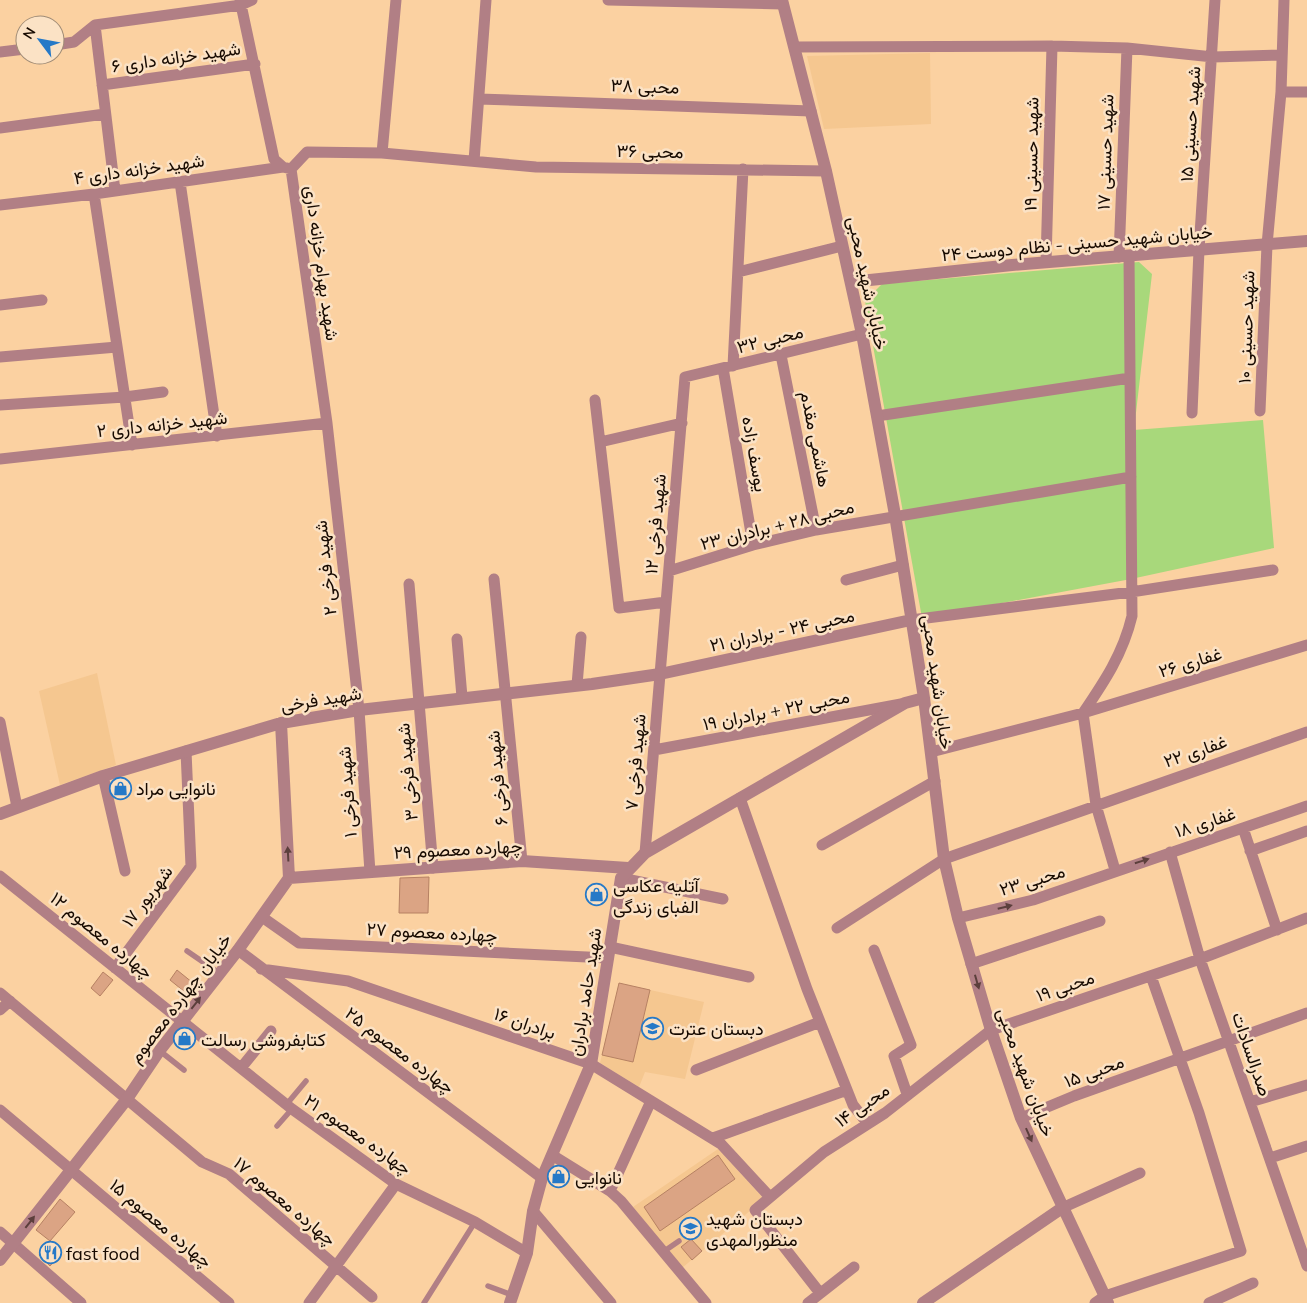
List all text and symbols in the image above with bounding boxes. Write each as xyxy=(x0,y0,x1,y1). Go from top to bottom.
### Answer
north arrow xyxy=(15,15,65,65)
text: N xyxy=(19,24,39,42)
street label: شهید خزانه داری ۶ xyxy=(110,37,242,77)
street label: شهید حسینی ۱۵ xyxy=(1174,65,1206,183)
street label: محبی ۳۸ xyxy=(610,73,680,99)
street label: شهید حسینی ۱۷ xyxy=(1091,94,1119,210)
street label: شهید حسینی ۱۹ xyxy=(1019,97,1043,211)
street label: محبی ۳۶ xyxy=(616,139,684,163)
street label: شهید خزانه داری ۴ xyxy=(72,148,206,190)
street label: شهید بهرام خزانه داری xyxy=(299,184,344,342)
street label: خیابان شهید محبی xyxy=(843,214,893,352)
street label: خیابان شهید حسینی - نظام دوست ۲۴ xyxy=(940,220,1214,267)
street label: شهید حسینی ۱۰ xyxy=(1233,270,1259,384)
street label: محبی ۳۲ xyxy=(735,320,805,358)
street label: هاشمی مقدم xyxy=(794,389,837,489)
street label: شهید خزانه داری ۲ xyxy=(96,406,228,442)
street label: یوسف زاده xyxy=(737,414,773,494)
street label: شهید فرخی ۱۲ xyxy=(639,473,671,575)
street label: محبی ۲۸ + برادران ۲۳ xyxy=(698,495,856,555)
street label: شهید فرخی ۲ xyxy=(309,519,341,617)
street label: محبی ۲۴ - برادران ۲۱ xyxy=(708,603,856,657)
street label: خیابان شهید محبی xyxy=(917,613,959,751)
street label: غفاری ۲۶ xyxy=(1156,642,1224,682)
street label: شهید فرخی xyxy=(279,681,363,717)
street label: محبی ۲۲ + برادران ۱۹ xyxy=(701,685,851,735)
street label: شهید فرخی ۷ xyxy=(619,713,651,811)
street label: شهید فرخی ۳ xyxy=(391,722,423,822)
street label: غفاری ۲۲ xyxy=(1160,729,1230,773)
street label: شهید فرخی ۶ xyxy=(481,730,513,826)
street label: شهید فرخی ۱ xyxy=(332,746,362,838)
shop icon: نانوایی مراد xyxy=(108,776,132,800)
place label: نانوایی مراد xyxy=(136,777,216,800)
street label: غفاری ۱۸ xyxy=(1172,801,1238,843)
street label: چهارده معصوم ۲۹ xyxy=(393,834,523,865)
one-way arrow xyxy=(284,846,292,862)
one-way arrow xyxy=(1135,857,1150,864)
street label: محبی ۲۳ xyxy=(996,859,1068,901)
street label: ۱۷ شهریور xyxy=(116,861,178,931)
place label: آتلیه عکاسی الفبای زندگی xyxy=(613,874,700,918)
shop icon: آتلیه عکاسی الفبای زندگی xyxy=(585,883,609,907)
street label: چهارده معصوم ۱۲ xyxy=(45,887,158,984)
one-way arrow xyxy=(998,903,1013,911)
street label: چهارده معصوم ۲۷ xyxy=(366,917,498,948)
street label: شهید حامد برادران xyxy=(563,926,607,1058)
street label: خیابان چهارده معصوم xyxy=(124,929,237,1068)
street label: محبی ۱۹ xyxy=(1033,965,1097,1007)
one-way arrow xyxy=(973,975,981,990)
one-way arrow xyxy=(191,996,201,1010)
street label: چهارده معصوم ۲۵ xyxy=(340,1001,459,1099)
street label: برادران ۱۶ xyxy=(491,1002,559,1044)
street label: خیابان شهید محبی xyxy=(992,1004,1060,1140)
street label: صدرالسادات xyxy=(1227,1009,1277,1099)
school or university icon: دبستان عترت xyxy=(641,1016,665,1040)
place label: دبستان عترت xyxy=(669,1017,764,1040)
shop icon: کتابفروشی رسالت xyxy=(173,1027,197,1051)
place label: کتابفروشی رسالت xyxy=(201,1028,326,1051)
street label: محبی ۱۵ xyxy=(1061,1050,1127,1092)
street label: محبی ۱۴ xyxy=(830,1078,894,1132)
street label: چهارده معصوم ۲۱ xyxy=(299,1089,416,1180)
one-way arrow xyxy=(1025,1128,1034,1143)
street label: چهارده معصوم ۱۷ xyxy=(228,1151,341,1251)
shop icon: نانوایی xyxy=(547,1165,571,1189)
place label: نانوایی xyxy=(575,1166,622,1189)
street label: چهارده معصوم ۱۵ xyxy=(104,1173,217,1273)
place label: دبستان شهید منظورالمهدی xyxy=(706,1207,803,1251)
one-way arrow xyxy=(25,1215,36,1228)
school or university icon: دبستان شهید منظورالمهدی xyxy=(678,1216,702,1240)
restaurant icon: fast food xyxy=(38,1241,62,1265)
place label: fast food xyxy=(66,1242,140,1265)

